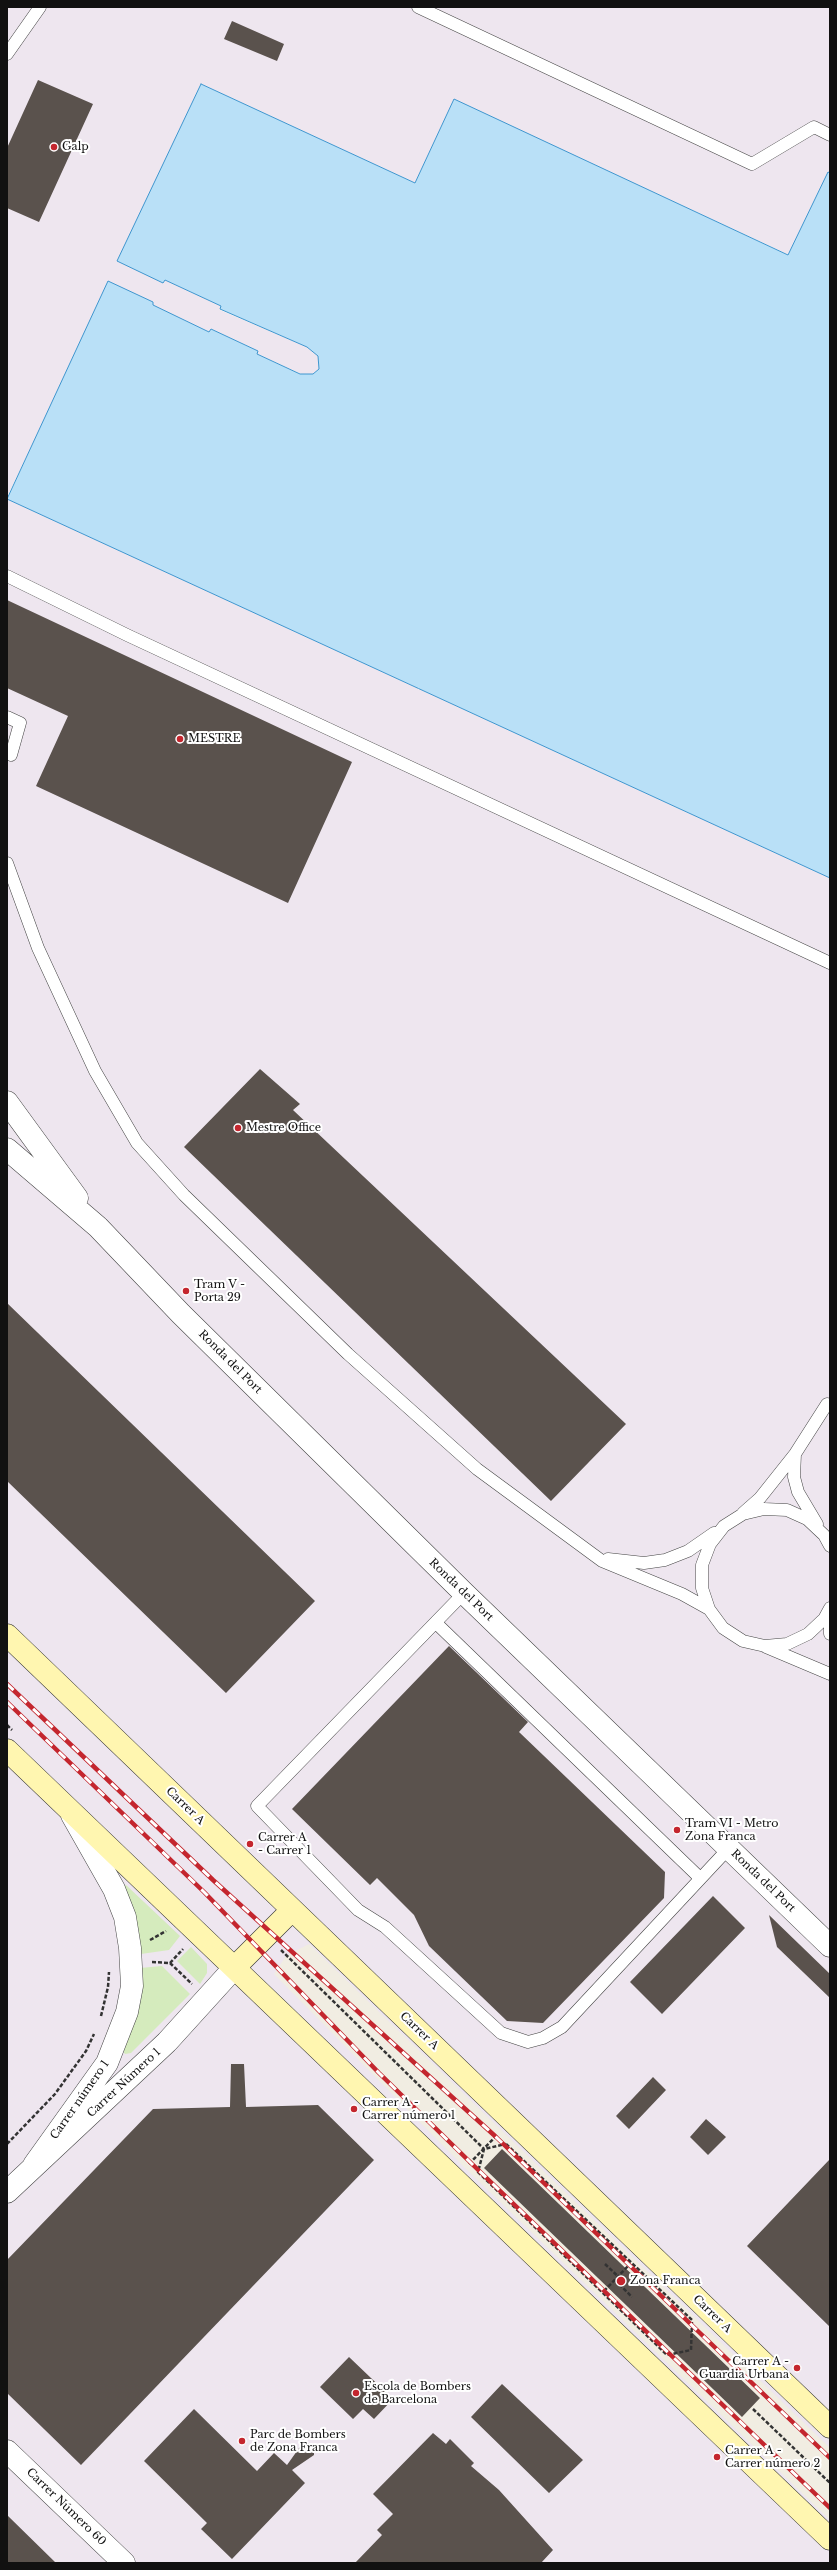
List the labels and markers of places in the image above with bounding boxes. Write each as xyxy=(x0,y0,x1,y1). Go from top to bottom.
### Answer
place label: Galp xyxy=(62,140,89,154)
marker: Galp xyxy=(49,142,59,152)
place label: MESTRE xyxy=(188,732,240,746)
marker: MESTRE xyxy=(175,734,185,744)
place label: Mestre Office xyxy=(246,1121,321,1135)
marker: Mestre Office xyxy=(233,1123,243,1133)
place label: Tram V - Porta 29 xyxy=(194,1278,245,1304)
marker: Tram V - Porta 29 xyxy=(181,1286,191,1296)
place label: Tram VI - Metro Zona Franca xyxy=(685,1817,778,1843)
marker: Tram VI - Metro Zona Franca xyxy=(672,1825,682,1835)
place label: Carrer A - Carrer 1 xyxy=(258,1831,311,1857)
marker: Carrer A - Carrer 1 xyxy=(245,1839,255,1849)
place label: Carrer A - Carrer número 1 xyxy=(362,2096,455,2122)
marker: Carrer A - Carrer número 1 xyxy=(349,2104,359,2114)
place label: Zona Franca xyxy=(630,2274,701,2288)
marker: Zona Franca xyxy=(615,2275,627,2287)
place label: Carrer A - Guardia Urbana xyxy=(699,2355,789,2381)
marker: Carrer A - Guardia Urbana xyxy=(792,2363,802,2373)
place label: Escola de Bombers de Barcelona xyxy=(364,2380,471,2406)
marker: Escola de Bombers de Barcelona xyxy=(351,2388,361,2398)
place label: Parc de Bombers de Zona Franca xyxy=(250,2428,346,2454)
marker: Parc de Bombers de Zona Franca xyxy=(237,2436,247,2446)
place label: Carrer A - Carrer número 2 xyxy=(725,2444,820,2470)
marker: Carrer A - Carrer número 2 xyxy=(712,2452,722,2462)

